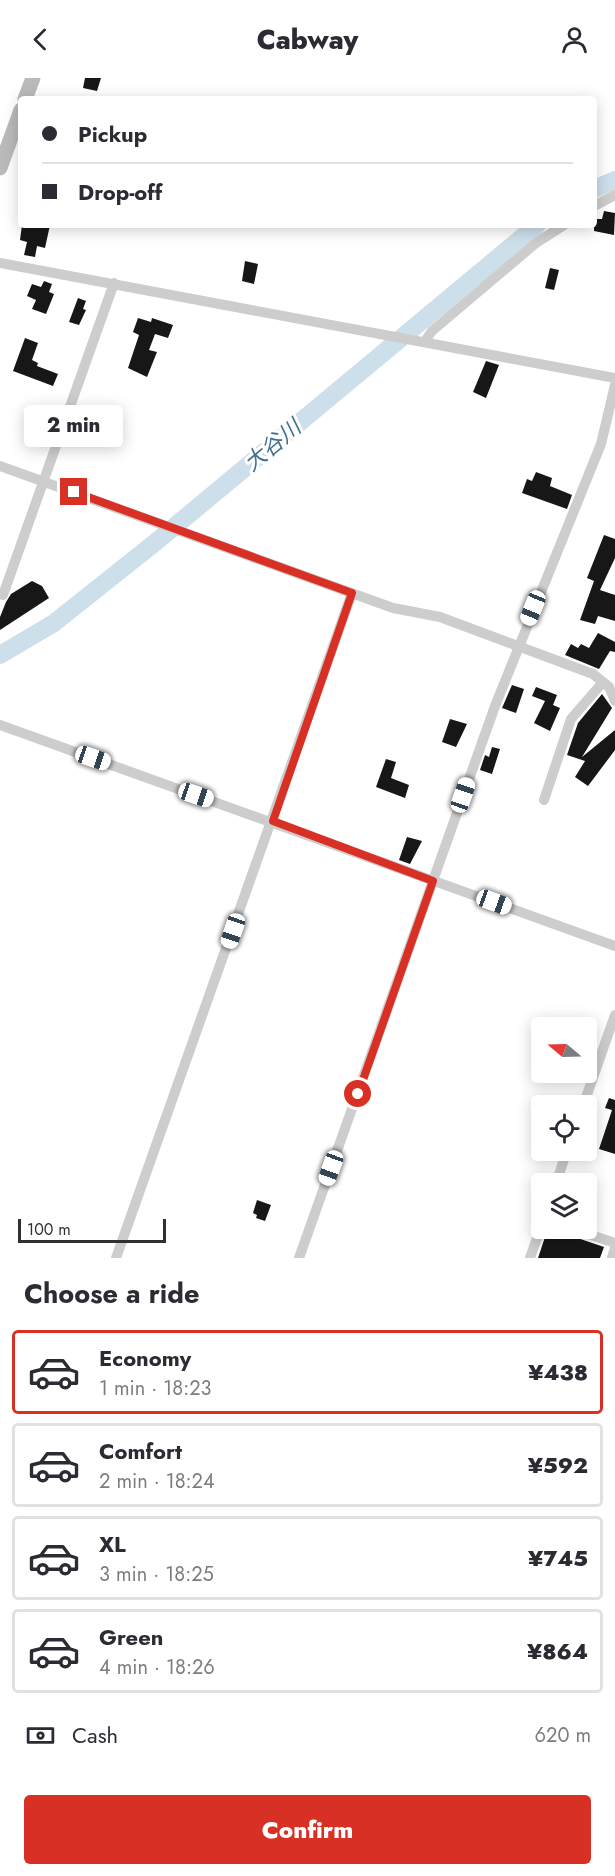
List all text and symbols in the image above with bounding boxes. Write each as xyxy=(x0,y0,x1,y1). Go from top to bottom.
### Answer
text: Cabway xyxy=(257,20,358,59)
icon: back xyxy=(24,23,57,56)
icon: person xyxy=(558,23,591,56)
text: Pickup xyxy=(78,118,147,150)
text: Drop-off xyxy=(78,176,162,208)
callout: 2 min xyxy=(25,405,124,447)
water label: 大谷川 xyxy=(236,410,309,478)
text: 2 min xyxy=(47,411,100,440)
route end xyxy=(60,478,87,505)
car xyxy=(518,588,548,628)
car xyxy=(73,744,113,772)
car xyxy=(449,775,477,815)
car xyxy=(176,781,216,809)
car xyxy=(474,887,514,917)
car xyxy=(219,911,247,951)
north arrow xyxy=(531,1017,597,1083)
map controls xyxy=(531,1017,597,1239)
route start xyxy=(344,1080,371,1107)
button: locate xyxy=(531,1095,597,1161)
car xyxy=(316,1148,346,1188)
button: layers xyxy=(531,1173,597,1239)
scale bar xyxy=(18,1216,166,1244)
text: 100 m xyxy=(27,1218,71,1241)
text: Choose a ride xyxy=(24,1274,199,1313)
text: Economy xyxy=(99,1342,191,1374)
icon: car xyxy=(27,1345,81,1399)
text: ¥438 xyxy=(528,1356,588,1388)
text: 1 min · 18:23 xyxy=(99,1374,212,1403)
text: Comfort xyxy=(99,1435,182,1467)
icon: car xyxy=(27,1438,81,1492)
text: ¥592 xyxy=(528,1449,588,1481)
text: 2 min · 18:24 xyxy=(99,1467,215,1496)
text: XL xyxy=(99,1528,126,1560)
icon: car xyxy=(27,1531,81,1585)
text: ¥745 xyxy=(528,1542,588,1574)
text: 3 min · 18:25 xyxy=(99,1560,214,1589)
text: Green xyxy=(99,1621,163,1653)
icon: car xyxy=(27,1624,81,1678)
text: ¥864 xyxy=(527,1635,588,1667)
text: 4 min · 18:26 xyxy=(99,1653,215,1682)
icon: cash xyxy=(24,1719,57,1752)
text: Cash xyxy=(72,1719,118,1751)
text: 620 m xyxy=(535,1721,591,1750)
button: Confirm xyxy=(24,1795,591,1864)

